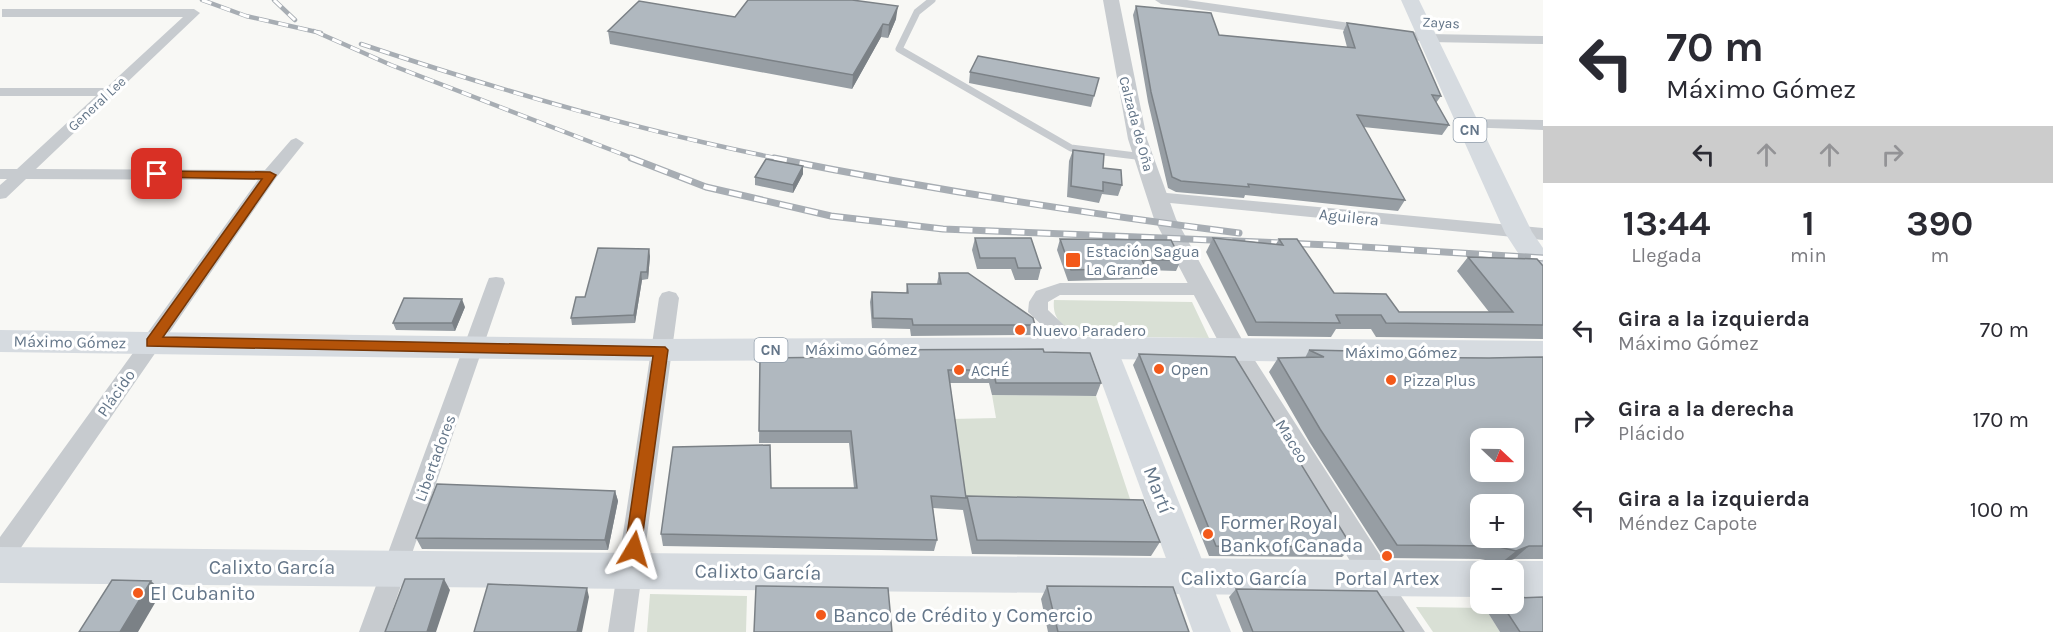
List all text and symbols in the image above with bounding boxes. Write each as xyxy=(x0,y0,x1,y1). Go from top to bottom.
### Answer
street label: Zayas xyxy=(1422,14,1460,32)
text: 70 m xyxy=(1666,22,1764,72)
icon: left xyxy=(1567,24,1645,102)
street label: General Lee xyxy=(65,73,129,135)
text: Máximo Gómez xyxy=(1666,73,1856,105)
street label: Calzada de Oña xyxy=(1115,75,1157,173)
road number: CN xyxy=(1454,118,1486,142)
icon: left xyxy=(1687,138,1720,171)
icon: ahead xyxy=(1750,138,1783,171)
icon: ahead xyxy=(1813,138,1846,171)
icon: right xyxy=(1876,138,1909,171)
pin xyxy=(131,148,182,199)
icon: arrive xyxy=(140,157,173,190)
text: 13:44 xyxy=(1623,202,1710,244)
text: 1 xyxy=(1802,202,1815,244)
text: 390 xyxy=(1906,202,1973,244)
street label: Aguilera xyxy=(1318,204,1380,230)
place label: Estación Sagua La Grande xyxy=(1086,242,1199,279)
text: Llegada xyxy=(1631,244,1702,267)
text: min xyxy=(1790,244,1827,267)
text: m xyxy=(1930,244,1949,267)
marker: Estación Sagua La Grande xyxy=(1064,251,1082,269)
text: Gira a la izquierda xyxy=(1618,306,1810,332)
icon: left xyxy=(1567,314,1600,347)
text: 70 m xyxy=(1980,317,2029,343)
place label: Nuevo Paradero xyxy=(1032,321,1146,340)
marker: Nuevo Paradero xyxy=(1013,323,1027,337)
street label: Máximo Gómez xyxy=(14,332,126,352)
text: Máximo Gómez xyxy=(1618,332,1759,355)
road number: CN xyxy=(754,338,788,362)
street label: Máximo Gómez xyxy=(805,340,917,359)
street label: Máximo Gómez xyxy=(1345,343,1457,362)
place label: Open xyxy=(1171,360,1209,379)
place label: ACHÉ xyxy=(971,361,1010,380)
marker: Open xyxy=(1152,362,1166,376)
marker: ACHÉ xyxy=(952,363,966,377)
street label: Plácido xyxy=(93,366,139,420)
place label: Pizza Plus xyxy=(1403,371,1476,390)
marker: Pizza Plus xyxy=(1384,373,1398,387)
text: Gira a la derecha xyxy=(1618,396,1794,422)
icon: right xyxy=(1567,404,1600,437)
text: 170 m xyxy=(1973,407,2029,433)
street label: Libertadores xyxy=(410,412,460,504)
street label: Maceo xyxy=(1271,416,1313,466)
text: Plácido xyxy=(1618,422,1685,445)
north arrow xyxy=(1470,428,1524,482)
map controls xyxy=(1470,428,1524,614)
street label: Martí xyxy=(1139,463,1177,517)
text: Gira a la izquierda xyxy=(1618,486,1810,512)
button: + xyxy=(1470,494,1524,548)
icon: left xyxy=(1567,494,1600,527)
text: 100 m xyxy=(1970,497,2029,523)
place label: Former Royal Bank of Canada xyxy=(1220,511,1363,557)
text: Méndez Capote xyxy=(1618,512,1757,535)
position arrow xyxy=(602,517,666,581)
marker: Former Royal Bank of Canada xyxy=(1201,527,1215,541)
marker: Portal Artex xyxy=(1380,549,1394,563)
street label: Calixto García xyxy=(209,556,335,579)
street label: Calixto García xyxy=(694,559,822,585)
button: − xyxy=(1470,560,1524,614)
street label: Calixto García xyxy=(1181,567,1307,590)
place label: Portal Artex xyxy=(1335,567,1439,590)
place label: El Cubanito xyxy=(150,582,255,605)
marker: El Cubanito xyxy=(131,586,145,600)
place label: Banco de Crédito y Comercio xyxy=(833,604,1093,627)
marker: Banco de Crédito y Comercio xyxy=(814,608,828,622)

